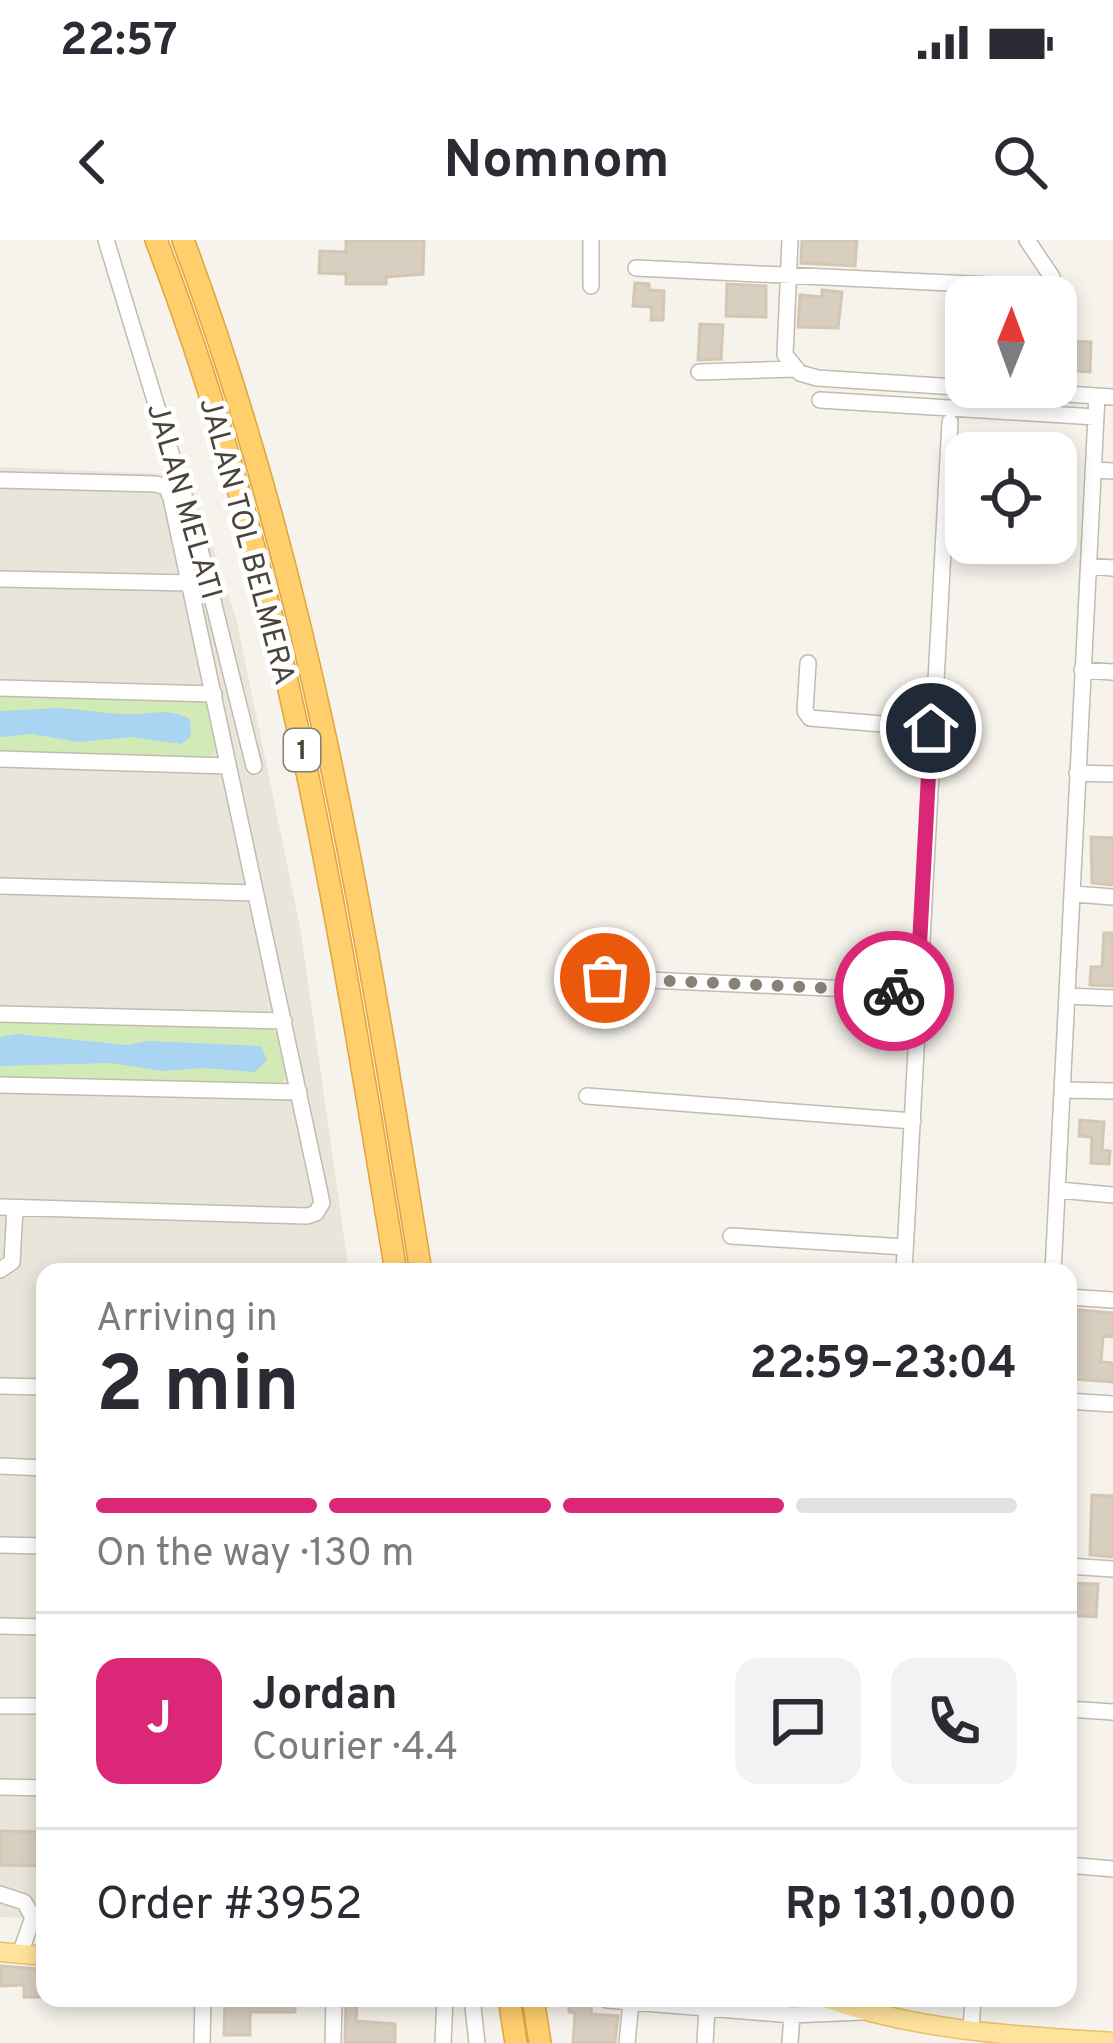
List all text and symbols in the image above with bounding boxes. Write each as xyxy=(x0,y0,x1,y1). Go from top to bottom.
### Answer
text: 22:57 xyxy=(60,14,178,71)
text: Nomnom xyxy=(443,128,670,197)
icon: back xyxy=(60,129,126,195)
icon: search xyxy=(987,129,1053,195)
north arrow xyxy=(945,276,1077,408)
map controls xyxy=(945,276,1077,564)
street label: JALAN TOL BELMERA xyxy=(189,394,302,689)
street label: JALAN MELATI xyxy=(137,399,228,604)
button: locate xyxy=(945,432,1077,564)
pin xyxy=(880,677,982,779)
icon: home xyxy=(898,695,964,761)
road number: 1 xyxy=(284,729,320,771)
pin xyxy=(554,927,656,1029)
courier xyxy=(834,931,954,1051)
icon: bag xyxy=(572,945,638,1011)
icon: bike xyxy=(861,958,927,1024)
text: Arriving in xyxy=(96,1296,278,1345)
text: 22:59–23:04 xyxy=(749,1337,1017,1394)
text: 2 min xyxy=(96,1340,300,1439)
text: On the way · 130 m xyxy=(96,1531,414,1580)
button: chat xyxy=(735,1658,861,1784)
button: phone xyxy=(891,1658,1017,1784)
text: Jordan xyxy=(252,1668,398,1725)
text: J xyxy=(146,1692,172,1749)
text: Courier · 4.4 xyxy=(252,1725,458,1774)
text: Order #3952 xyxy=(96,1878,363,1935)
text: Rp 131,000 xyxy=(785,1878,1017,1935)

